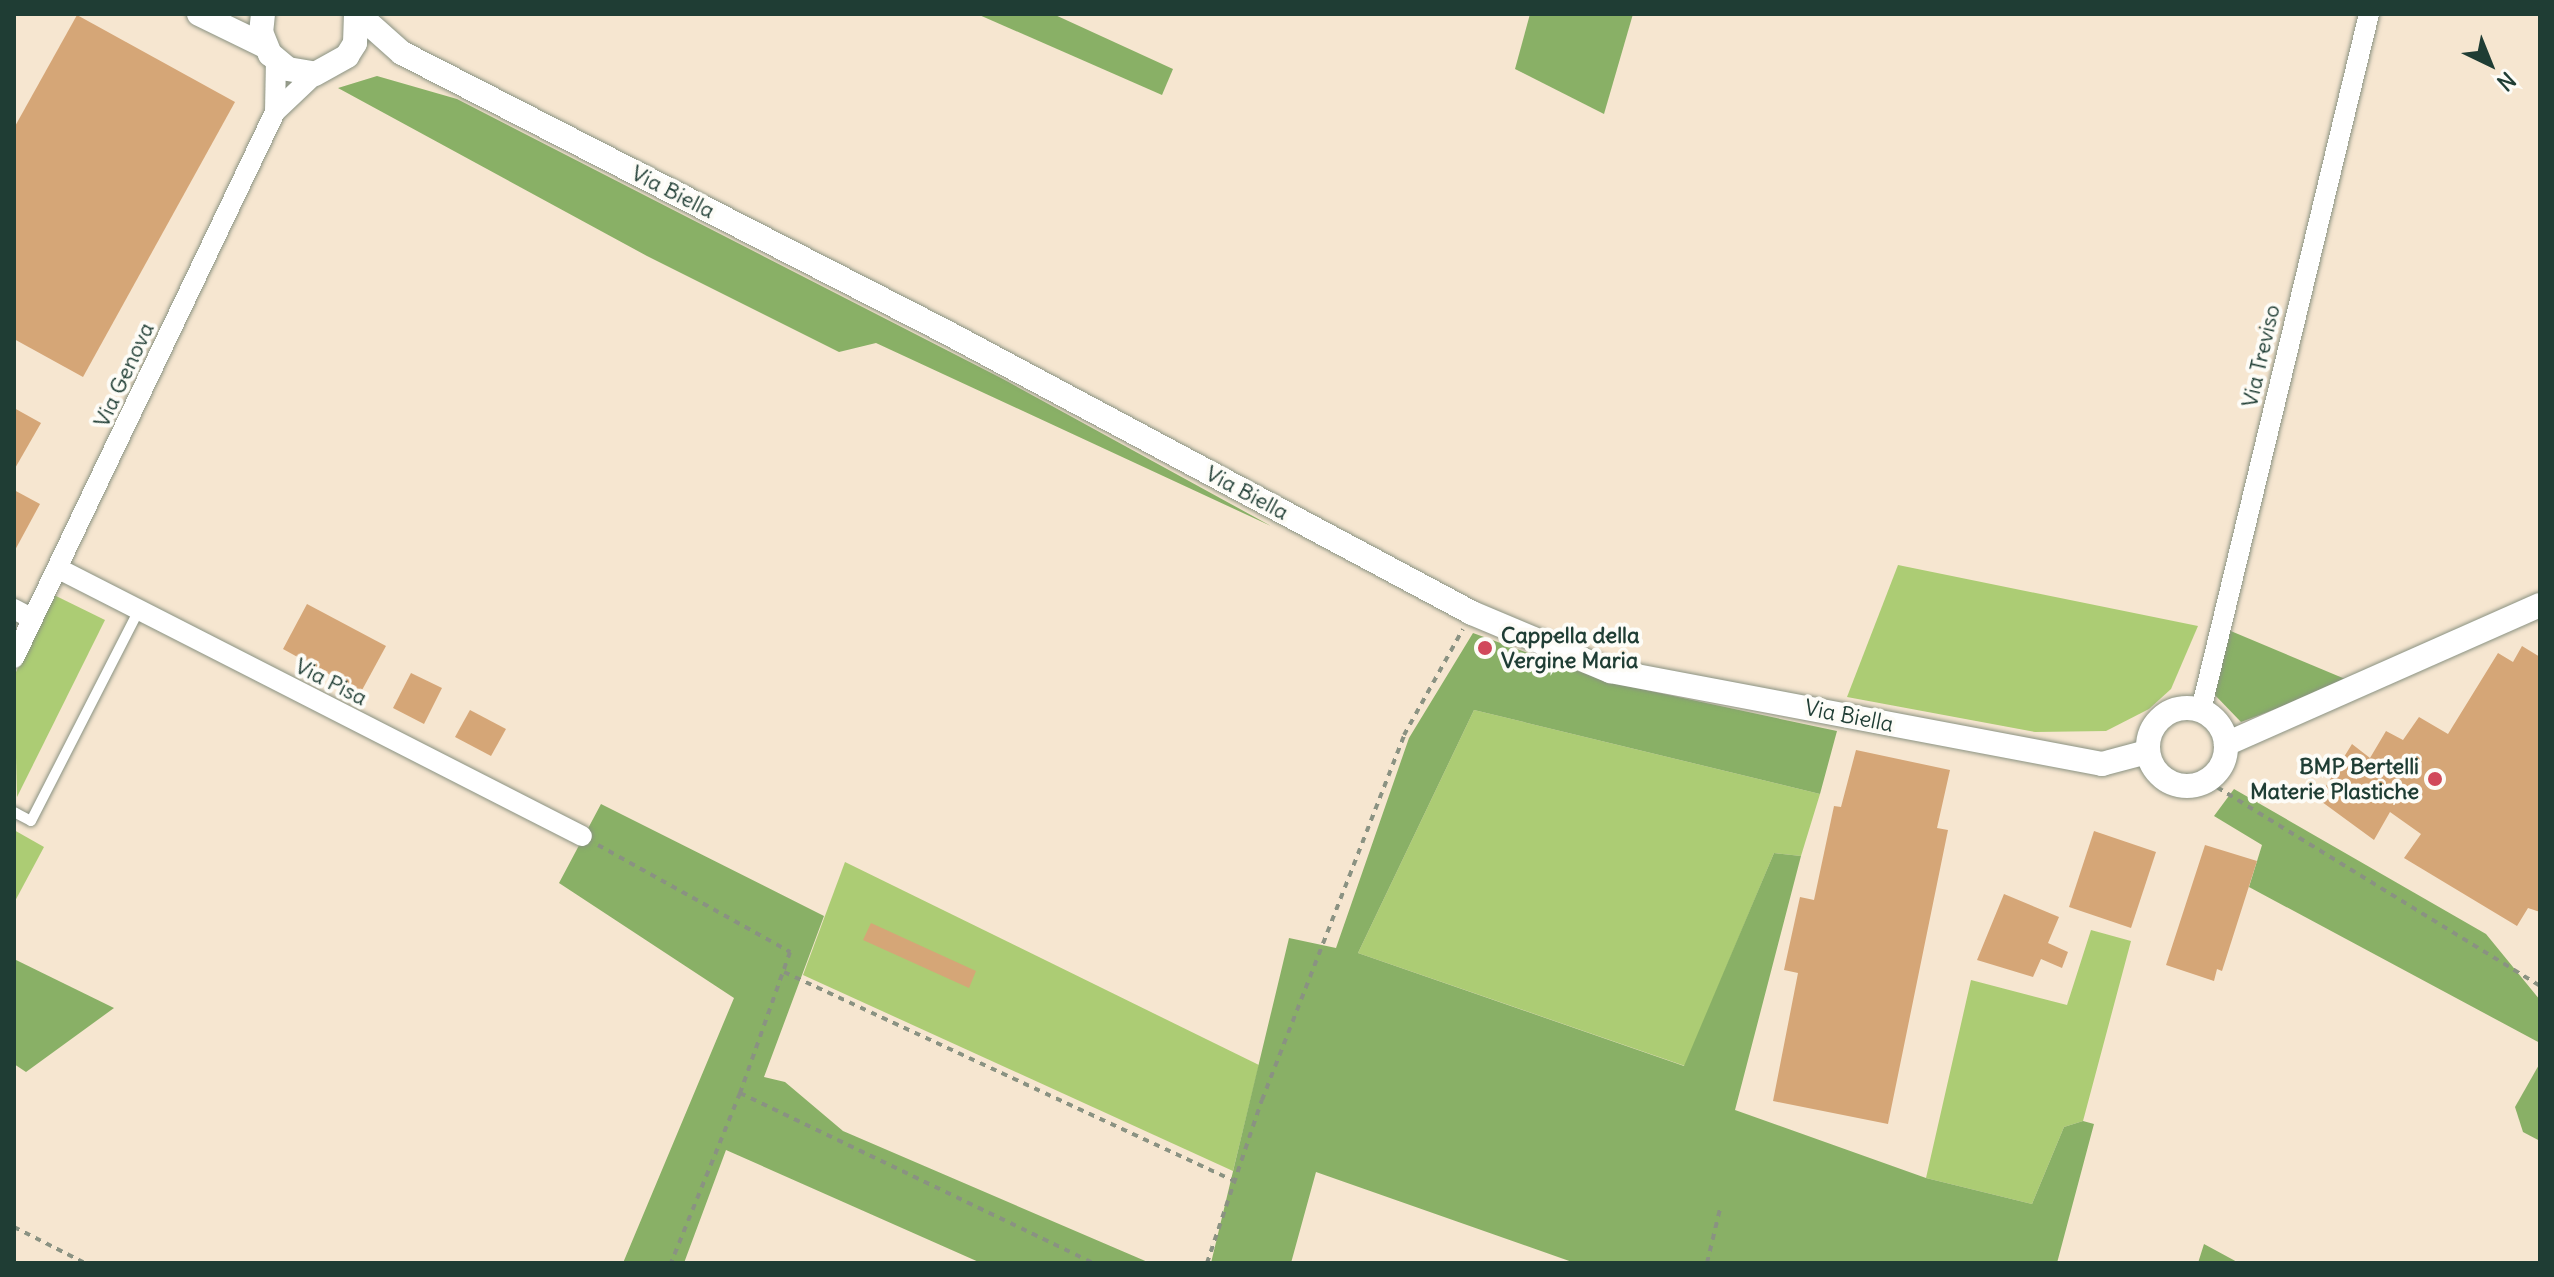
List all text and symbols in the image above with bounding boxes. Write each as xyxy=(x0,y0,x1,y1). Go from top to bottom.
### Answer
north arrow xyxy=(2450,24,2530,104)
text: N xyxy=(2491,66,2521,97)
street label: Via Biella xyxy=(627,160,719,224)
street label: Via Treviso xyxy=(2236,302,2286,410)
street label: Via Genova xyxy=(88,318,160,432)
street label: Via Biella xyxy=(1201,460,1293,526)
place label: Cappella della Vergine Maria xyxy=(1501,622,1640,674)
marker: Cappella della Vergine Maria xyxy=(1476,639,1494,657)
street label: Via Pisa xyxy=(291,653,371,711)
street label: Via Biella xyxy=(1802,694,1896,738)
place label: BMP Bertelli Materie Plastiche xyxy=(2250,753,2419,804)
marker: BMP Bertelli Materie Plastiche xyxy=(2426,770,2444,788)

